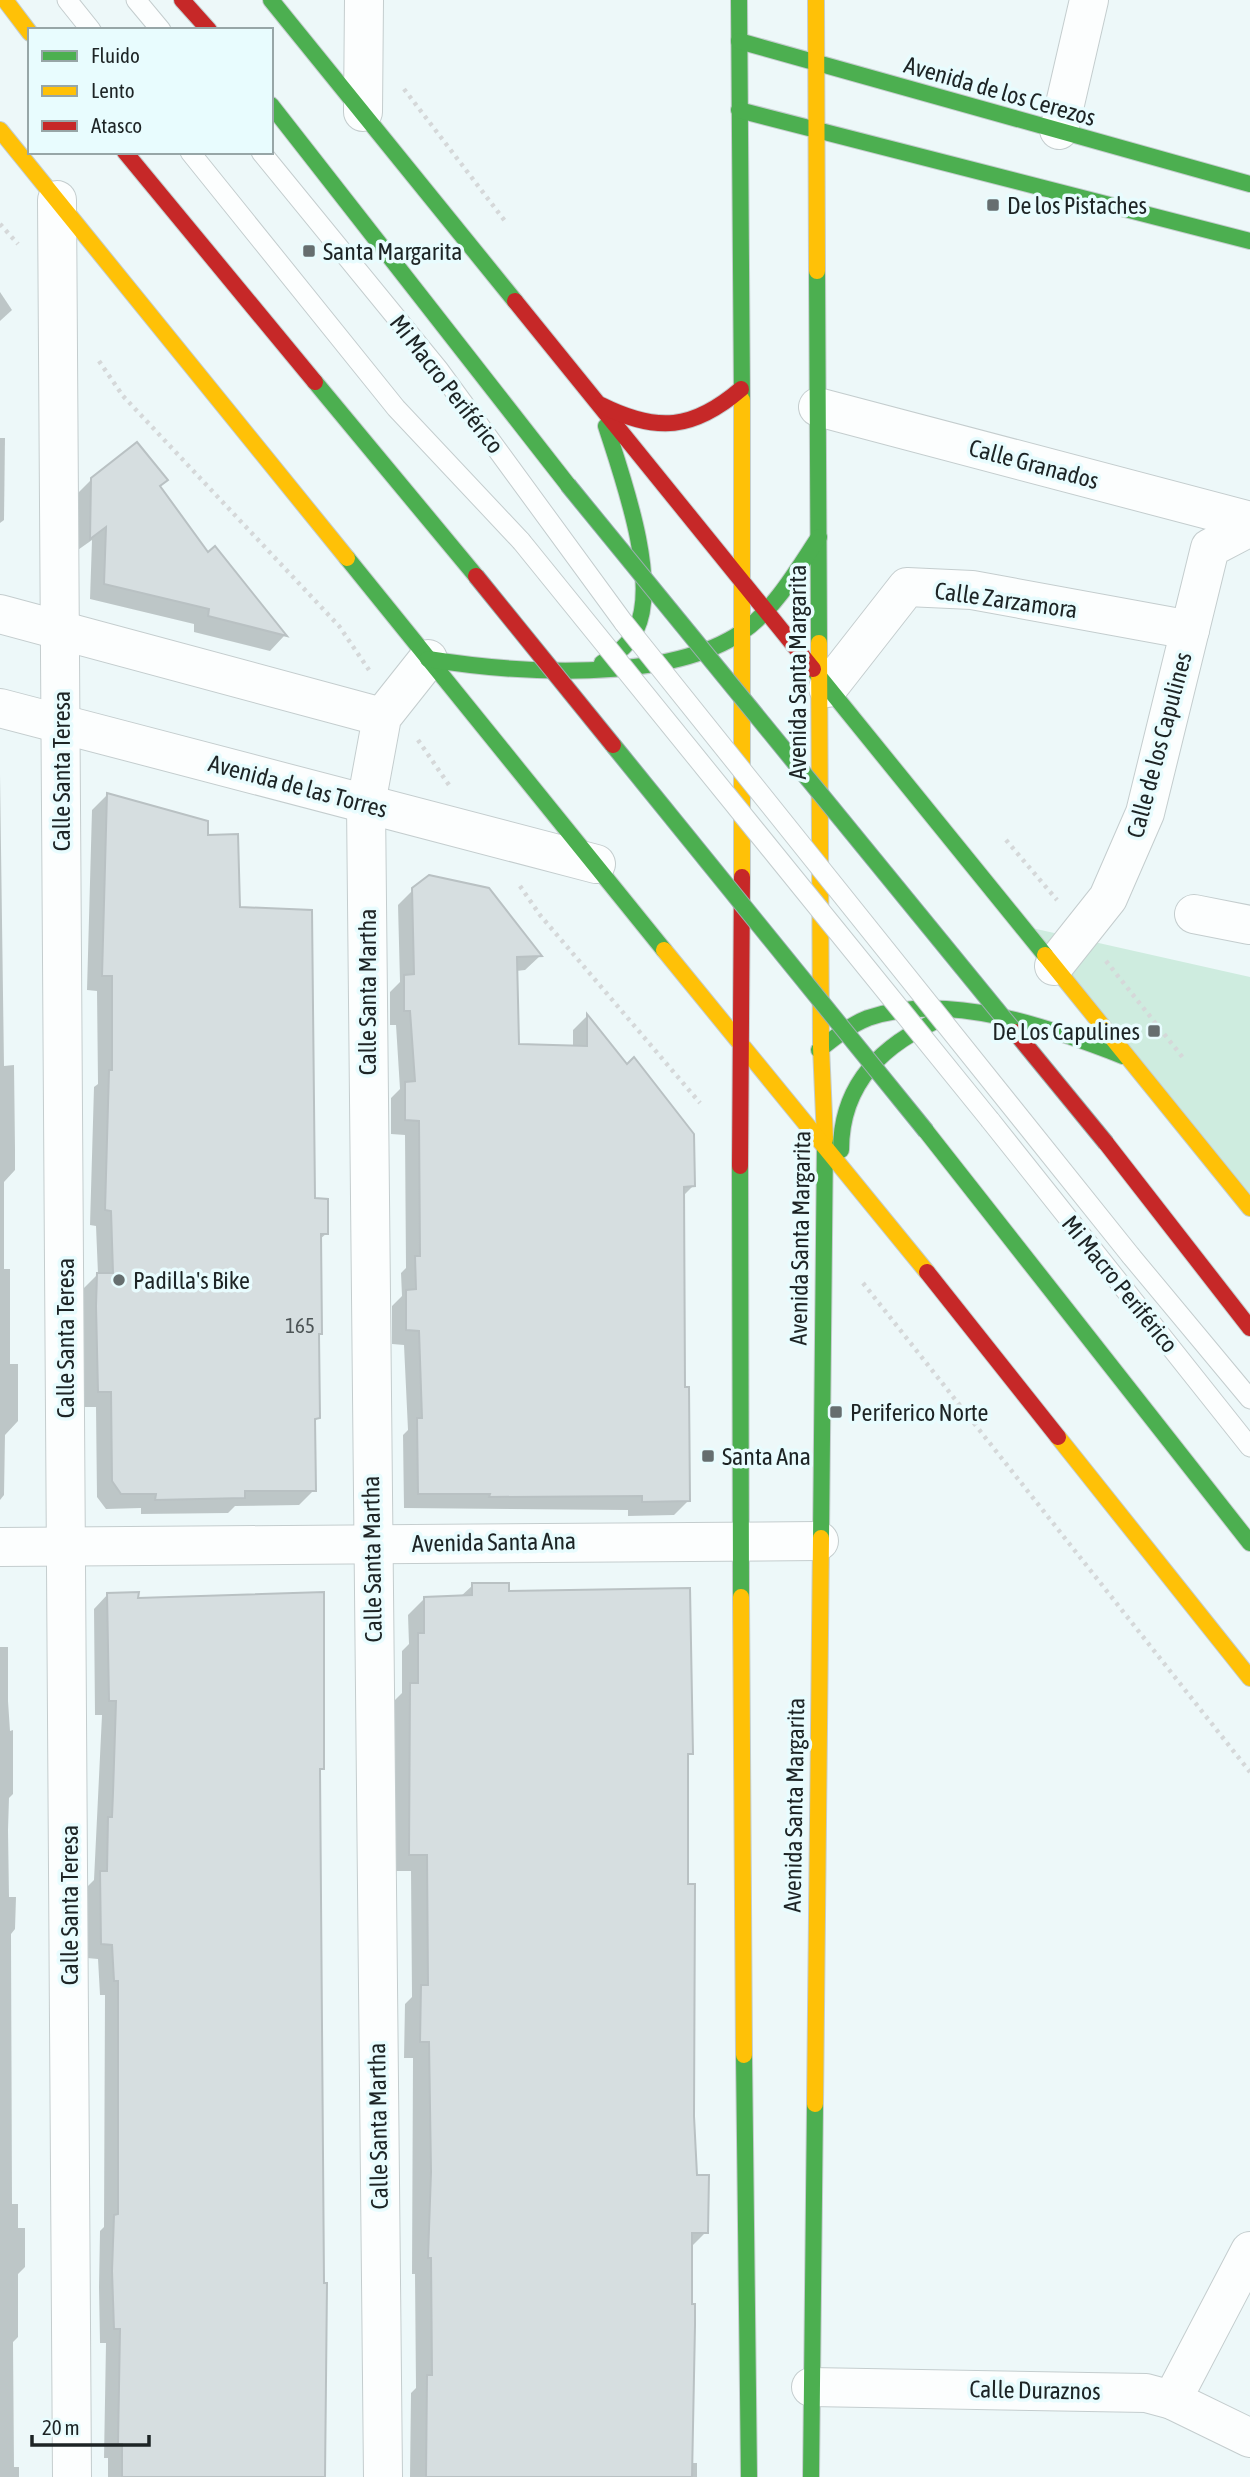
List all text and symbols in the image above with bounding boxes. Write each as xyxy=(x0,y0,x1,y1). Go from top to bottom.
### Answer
legend xyxy=(28,28,273,154)
text: Fluido xyxy=(91,43,140,67)
street label: Avenida de los Cerezos xyxy=(901,51,1099,131)
text: Lento xyxy=(91,78,135,102)
text: Atasco xyxy=(91,113,142,137)
place label: De los Pistaches xyxy=(1007,192,1147,219)
marker: De los Pistaches xyxy=(985,197,1001,213)
place label: Santa Margarita xyxy=(323,238,463,265)
marker: Santa Margarita xyxy=(301,243,317,259)
street label: Mi Macro Periférico xyxy=(385,310,509,458)
street label: Calle Granados xyxy=(966,434,1102,494)
street label: Avenida Santa Margarita xyxy=(784,565,811,779)
street label: Calle Zarzamora xyxy=(933,577,1079,623)
street label: Calle de los Capulines xyxy=(1121,649,1197,841)
street label: Calle Santa Teresa xyxy=(48,691,75,851)
street label: Avenida de las Torres xyxy=(206,749,390,823)
street label: Calle Santa Martha xyxy=(354,909,381,1075)
place label: De Los Capulines xyxy=(992,1018,1140,1045)
marker: De Los Capulines xyxy=(1146,1023,1162,1039)
street label: Avenida Santa Margarita xyxy=(785,1130,815,1346)
street label: Mi Macro Periférico xyxy=(1057,1210,1183,1358)
street label: Calle Santa Teresa xyxy=(52,1258,79,1418)
place label: Padilla's Bike xyxy=(133,1267,250,1294)
marker: Padilla's Bike xyxy=(111,1272,127,1288)
house number: 165 xyxy=(285,1313,315,1337)
place label: Periferico Norte xyxy=(850,1399,988,1426)
marker: Periferico Norte xyxy=(828,1404,844,1420)
place label: Santa Ana xyxy=(722,1443,811,1470)
marker: Santa Ana xyxy=(700,1448,716,1464)
street label: Calle Santa Martha xyxy=(357,1475,387,1643)
street label: Avenida Santa Ana xyxy=(412,1527,576,1557)
street label: Avenida Santa Margarita xyxy=(779,1697,809,1913)
street label: Calle Santa Teresa xyxy=(56,1825,83,1985)
street label: Calle Santa Martha xyxy=(363,2042,393,2210)
street label: Calle Duraznos xyxy=(969,2375,1101,2405)
scale bar xyxy=(32,2404,149,2448)
text: 20 m xyxy=(42,2415,80,2439)

